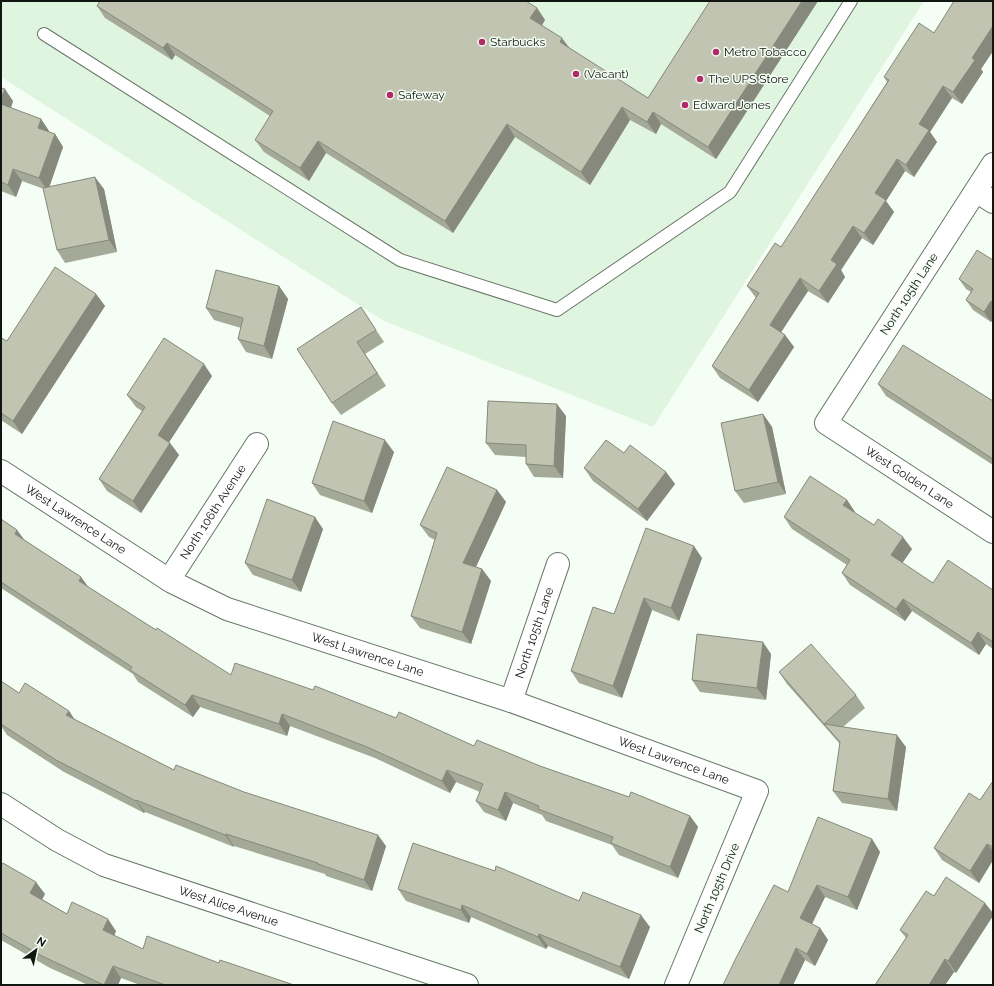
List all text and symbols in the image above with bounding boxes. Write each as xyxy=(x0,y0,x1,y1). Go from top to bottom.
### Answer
place label: Starbucks xyxy=(490,35,545,49)
marker: Starbucks xyxy=(477,37,487,47)
place label: Metro Tobacco xyxy=(724,45,807,59)
marker: Metro Tobacco xyxy=(711,47,721,57)
place label: (Vacant) xyxy=(584,67,629,81)
marker: (Vacant) xyxy=(571,69,581,79)
place label: The UPS Store xyxy=(708,72,789,86)
marker: The UPS Store xyxy=(695,74,705,84)
place label: Safeway xyxy=(398,88,445,102)
marker: Safeway xyxy=(385,90,395,100)
place label: Edward Jones xyxy=(693,98,771,112)
marker: Edward Jones xyxy=(680,100,690,110)
street label: North 105th Lane xyxy=(877,250,941,338)
street label: West Golden Lane xyxy=(863,444,956,512)
street label: North 106th Avenue xyxy=(177,462,249,562)
street label: West Lawrence Lane xyxy=(23,482,129,557)
street label: North 105th Lane xyxy=(512,586,556,680)
street label: West Lawrence Lane xyxy=(310,630,426,679)
street label: West Lawrence Lane xyxy=(616,734,731,787)
street label: North 105th Drive xyxy=(692,841,742,935)
street label: West Alice Avenue xyxy=(177,883,280,929)
north arrow xyxy=(16,930,56,970)
text: N xyxy=(34,934,48,950)

